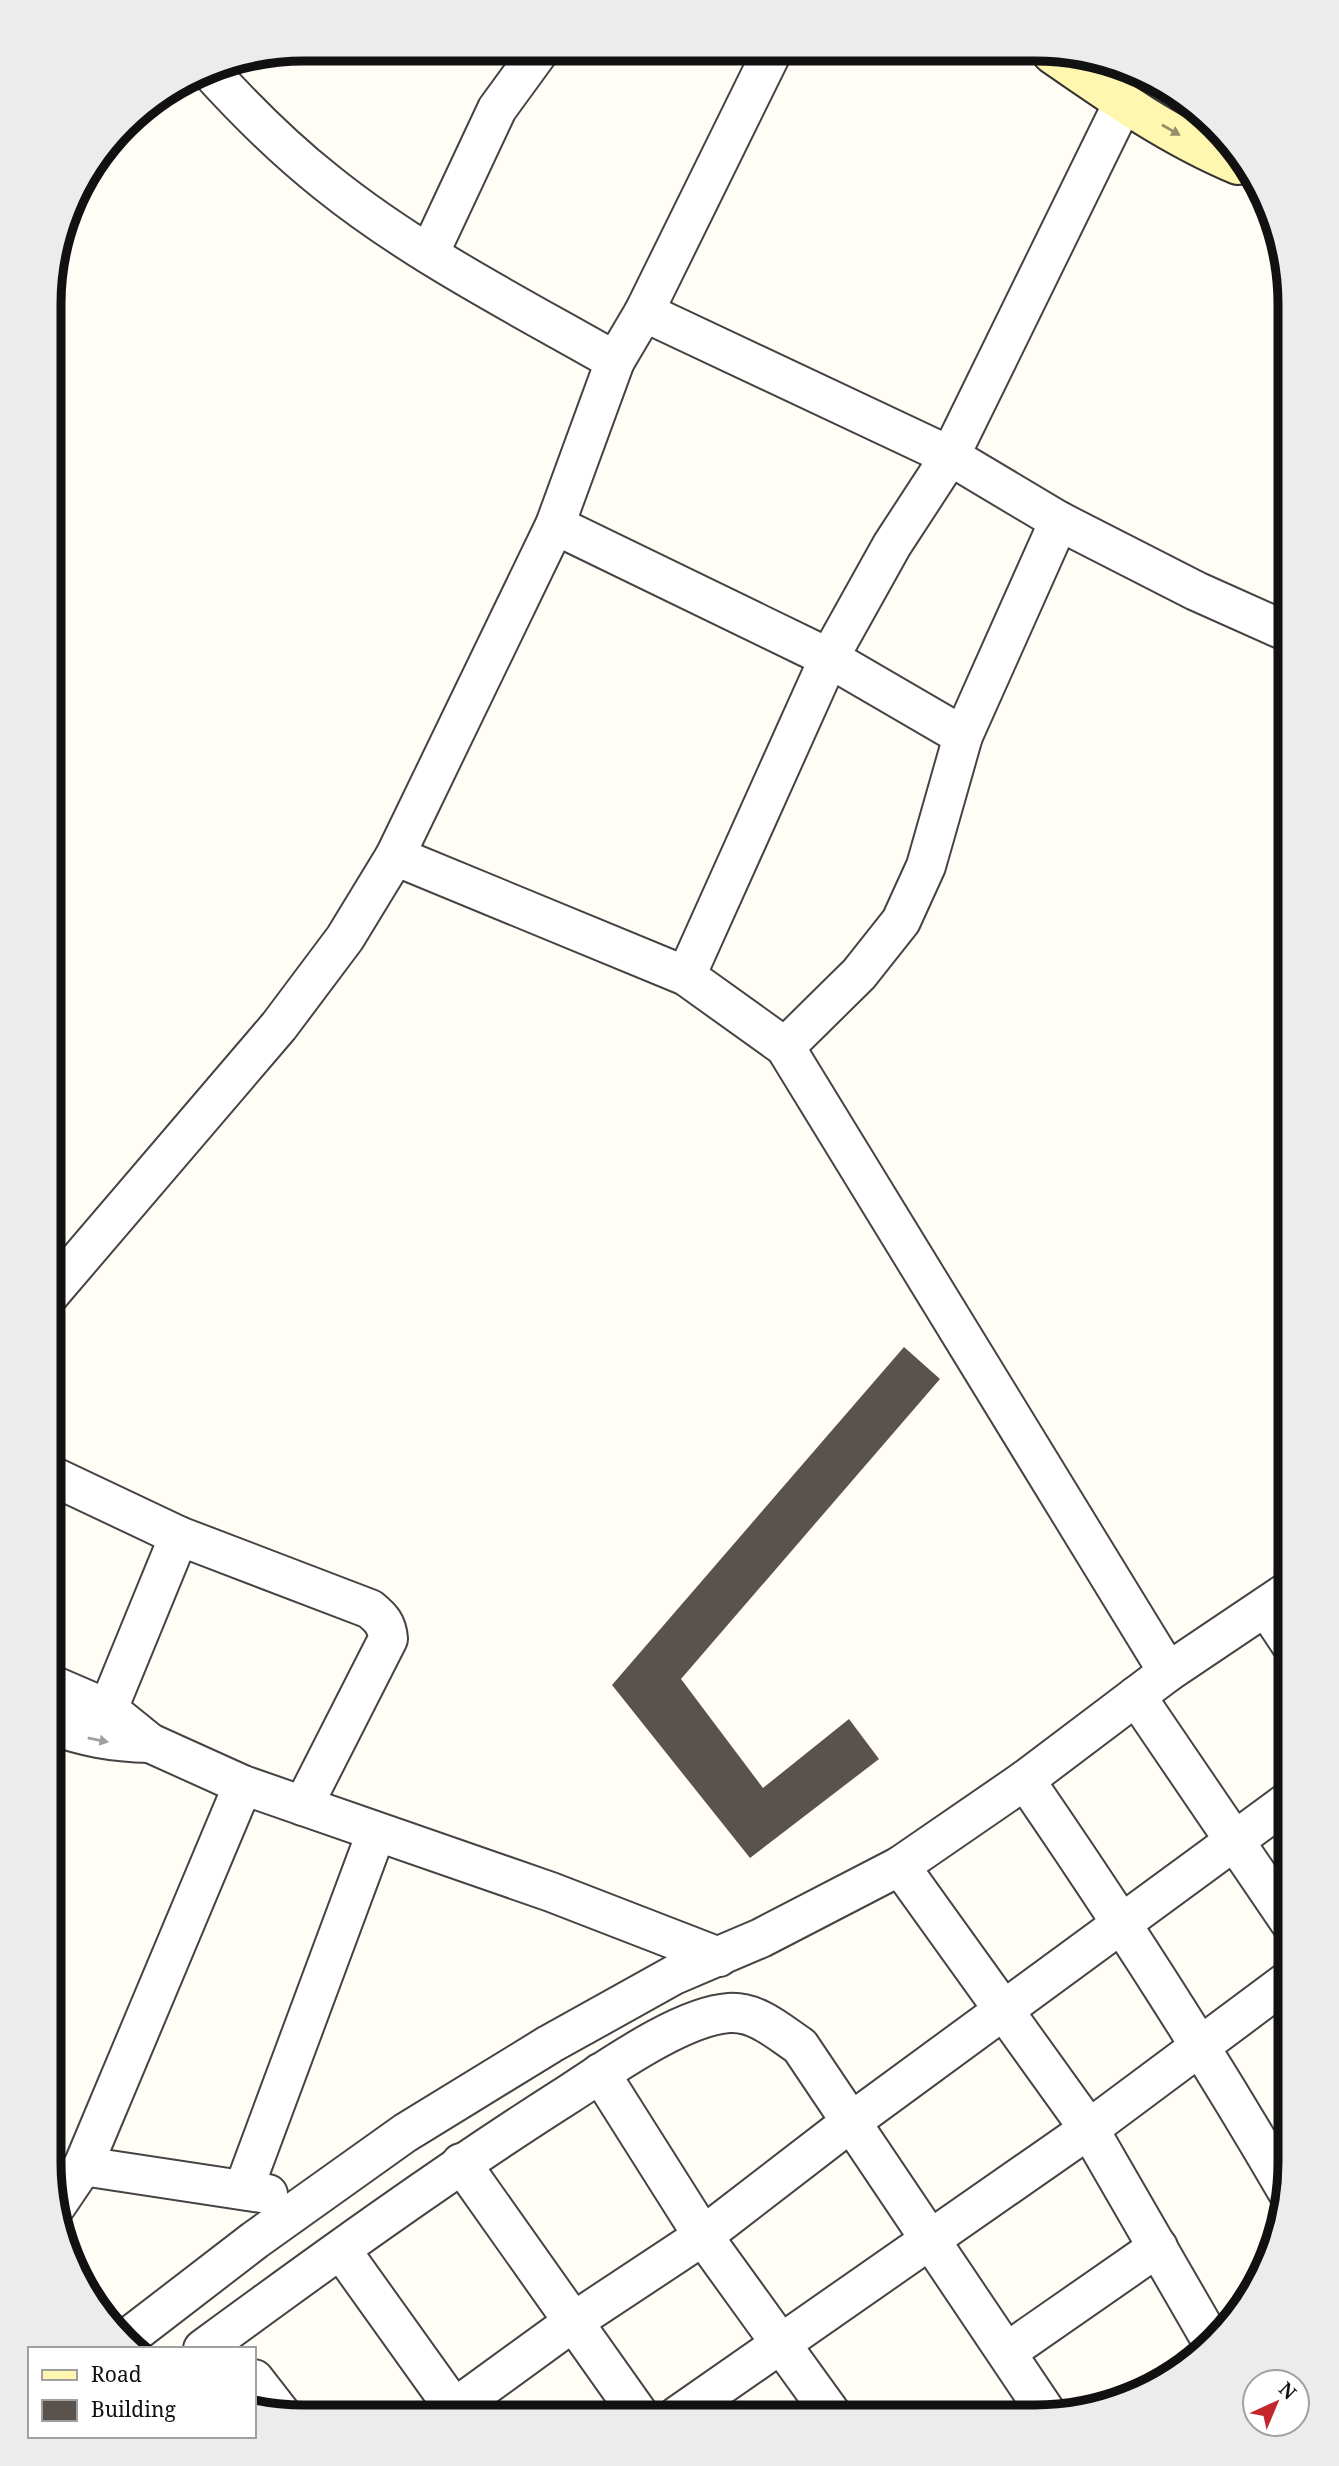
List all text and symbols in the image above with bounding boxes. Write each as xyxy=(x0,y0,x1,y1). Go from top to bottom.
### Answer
one-way arrow xyxy=(1161,124,1180,137)
one-way arrow xyxy=(87,1735,109,1746)
legend xyxy=(28,2347,256,2438)
text: Road xyxy=(91,2360,142,2388)
north arrow xyxy=(1241,2368,1311,2438)
text: N xyxy=(1273,2376,1302,2405)
text: Building xyxy=(91,2395,176,2423)

